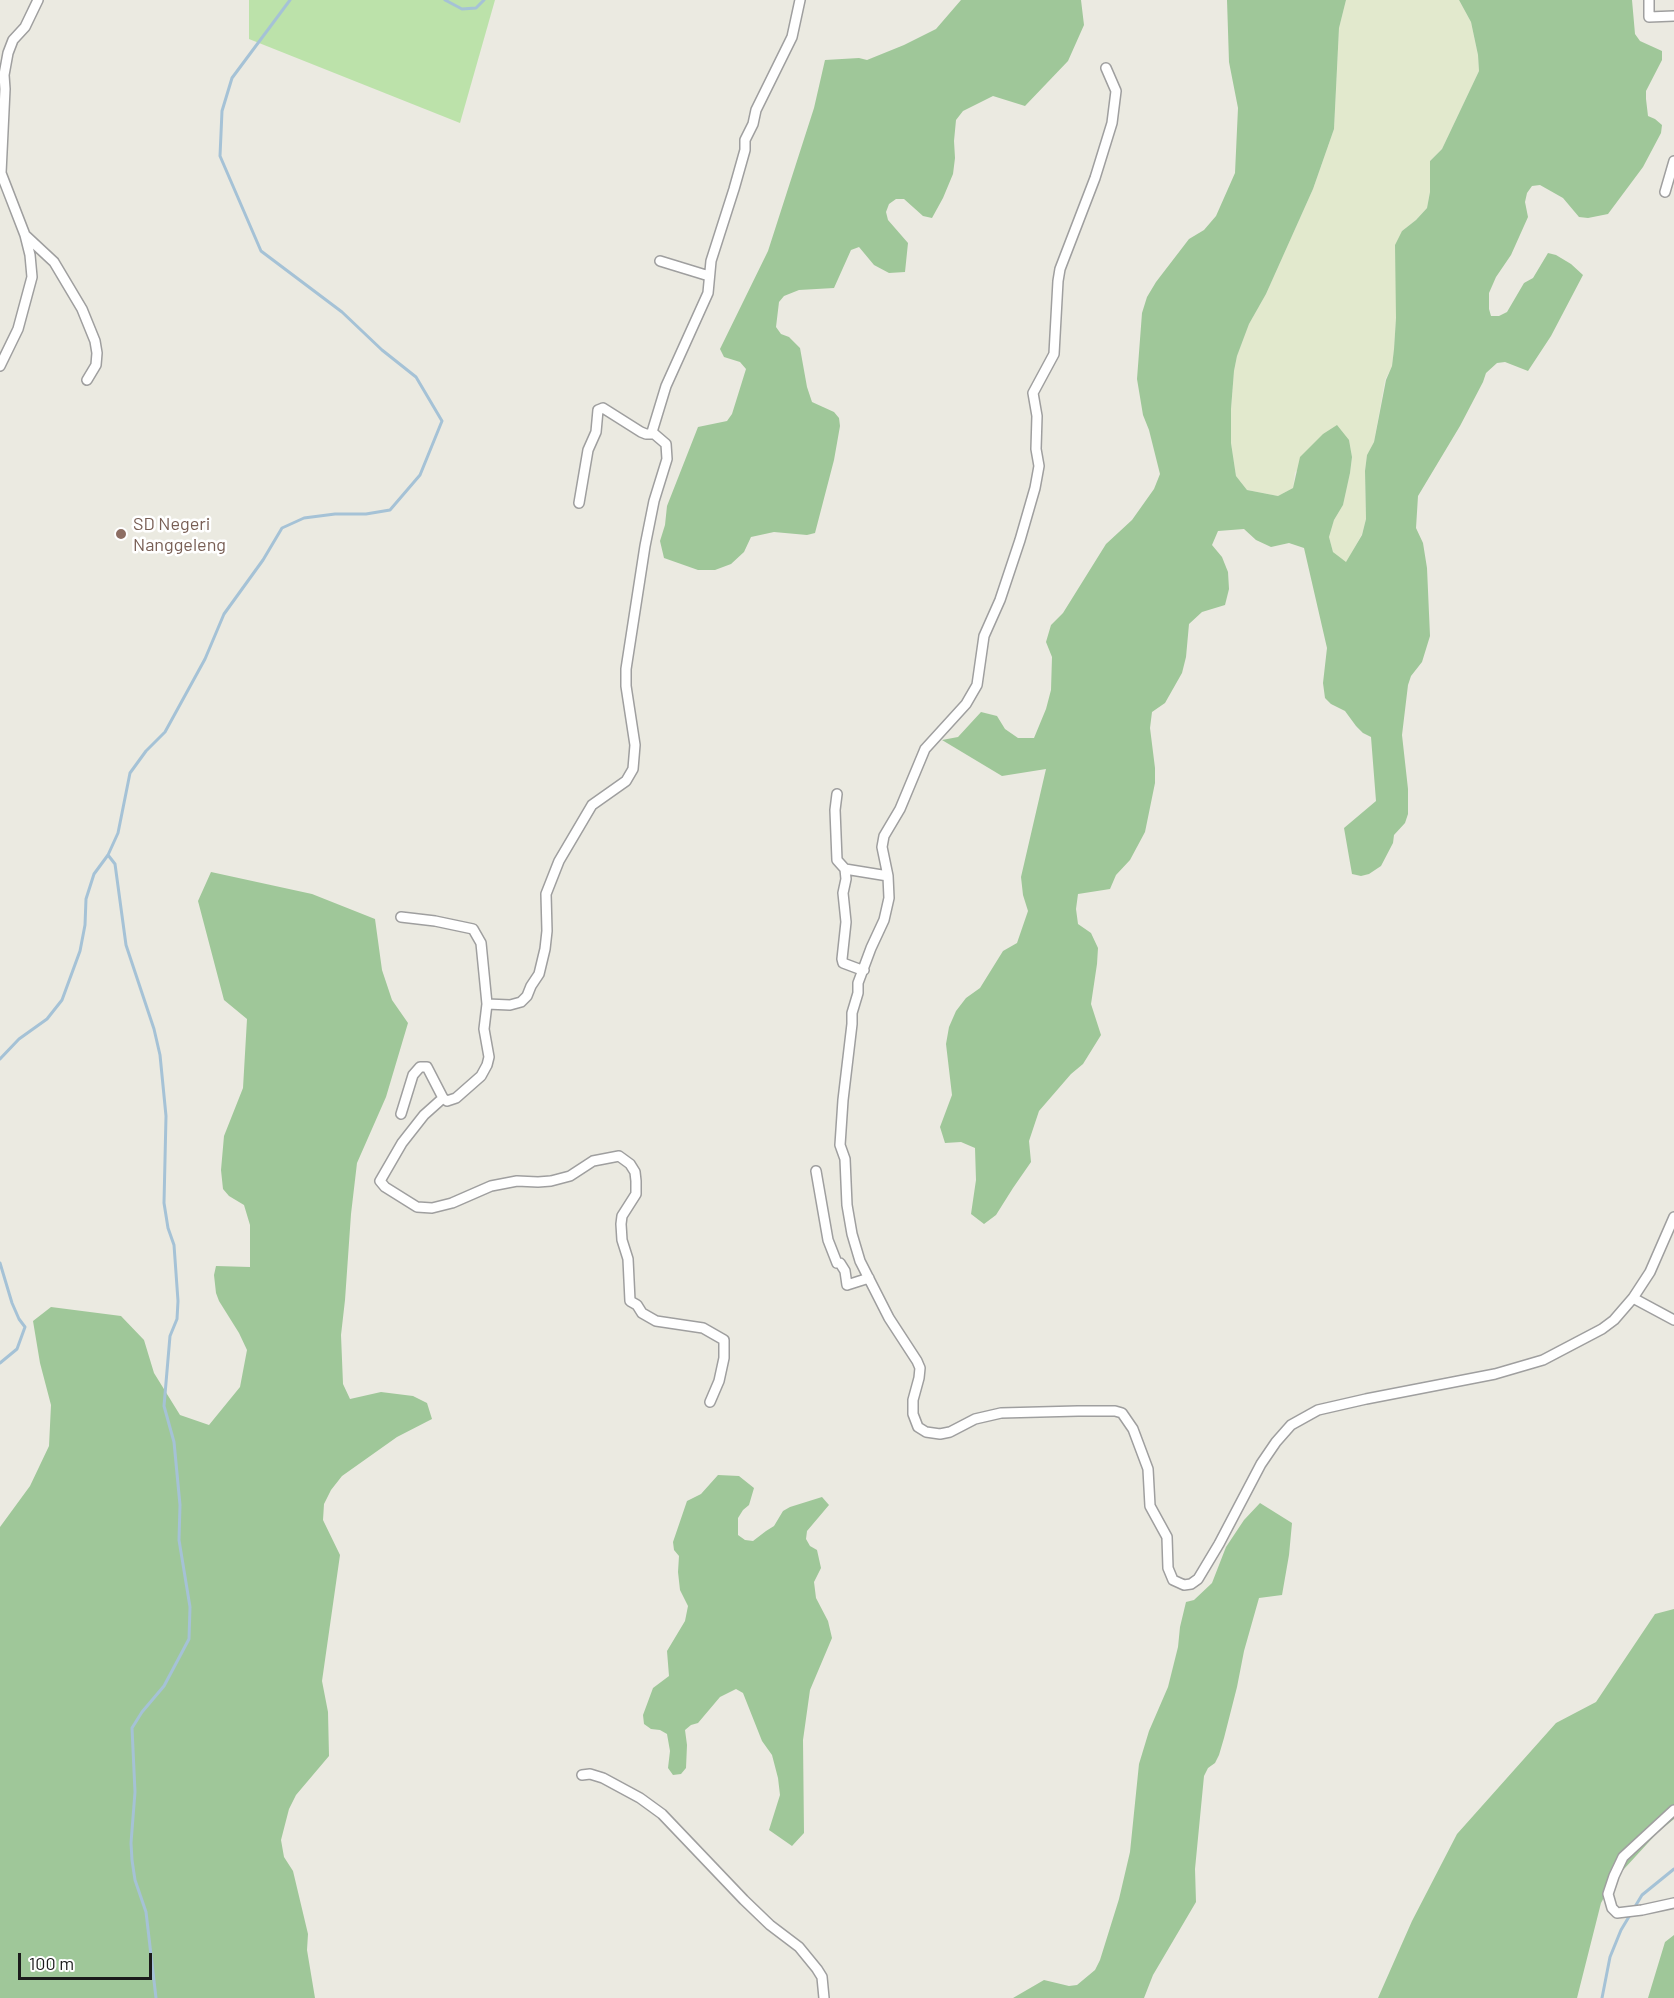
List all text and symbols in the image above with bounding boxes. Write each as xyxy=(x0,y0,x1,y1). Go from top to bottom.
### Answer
place label: SD Negeri Nanggeleng xyxy=(133,513,226,556)
marker: SD Negeri Nanggeleng xyxy=(114,527,128,541)
scale bar xyxy=(21,1941,154,1979)
text: 100 m xyxy=(29,1952,74,1974)

